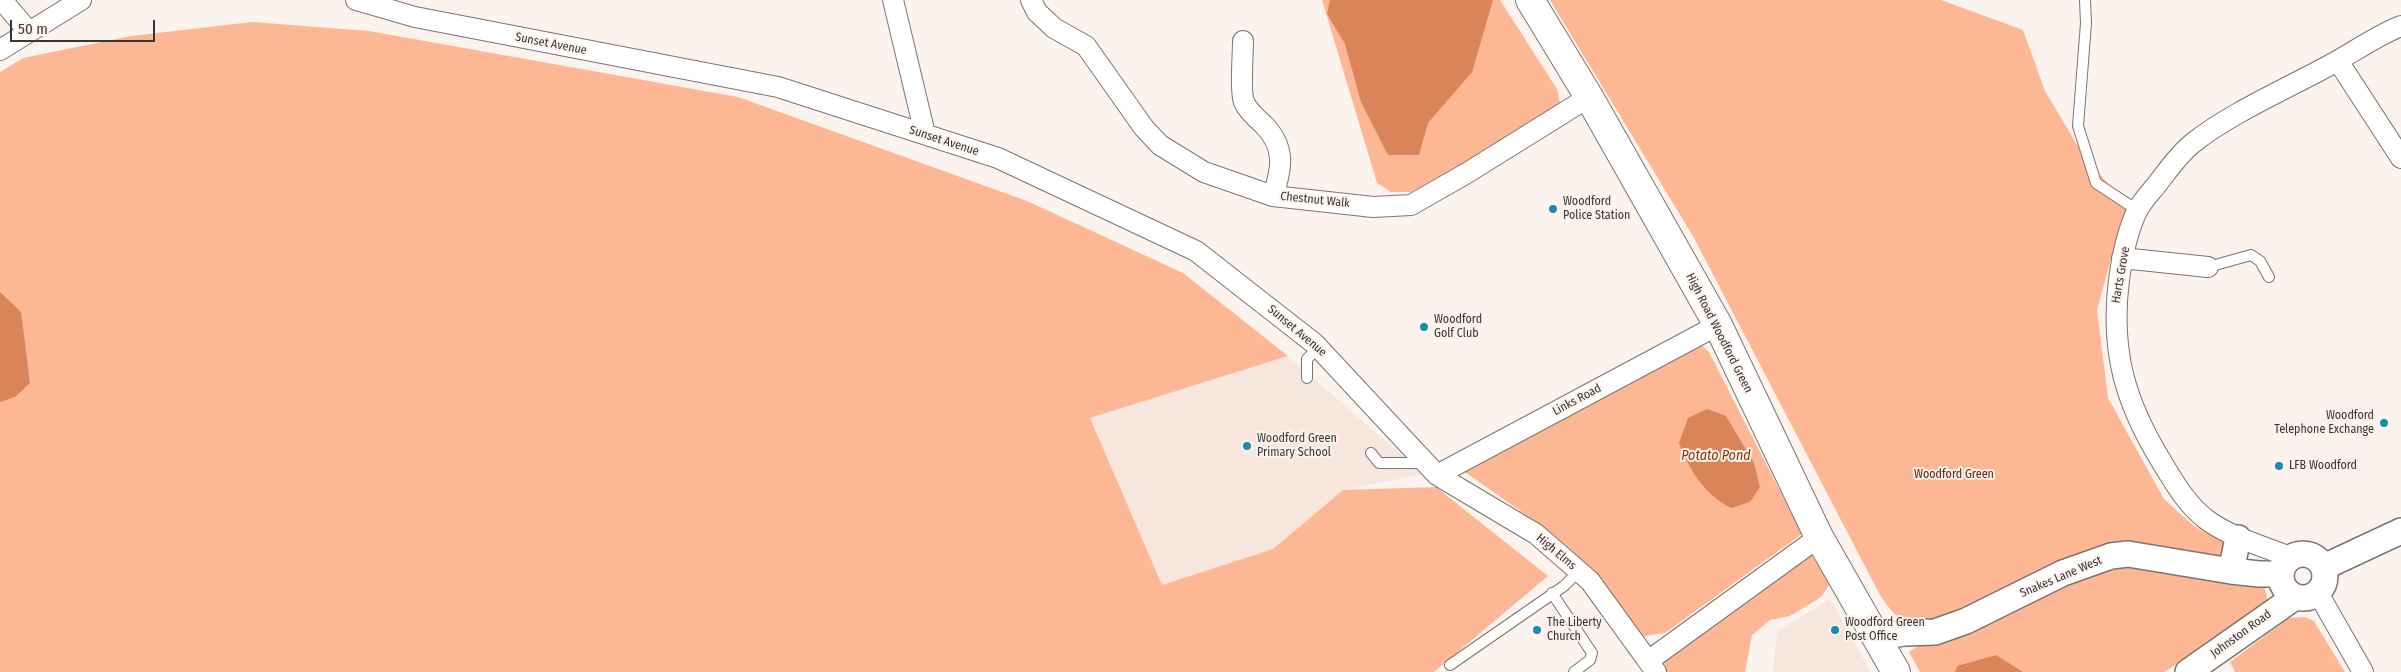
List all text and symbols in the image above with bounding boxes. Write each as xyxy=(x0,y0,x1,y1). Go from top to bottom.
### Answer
scale bar xyxy=(12,10,158,42)
text: 50 m xyxy=(18,20,48,38)
street label: Sunset Avenue xyxy=(514,30,588,58)
street label: Sunset Avenue xyxy=(907,123,981,159)
street label: Chestnut Walk xyxy=(1280,189,1350,211)
place label: Woodford Police Station xyxy=(1563,195,1630,223)
marker: Woodford Police Station xyxy=(1547,203,1559,215)
street label: Harts Grove xyxy=(2109,245,2133,305)
street label: High Road Woodford Green xyxy=(1682,271,1756,395)
street label: Sunset Avenue xyxy=(1265,302,1329,360)
place label: Woodford Golf Club xyxy=(1434,313,1482,341)
marker: Woodford Golf Club xyxy=(1418,321,1430,333)
street label: Links Road xyxy=(1550,381,1604,419)
place label: Woodford Telephone Exchange xyxy=(2274,409,2374,437)
marker: Woodford Telephone Exchange xyxy=(2378,417,2390,429)
place label: Woodford Green Primary School xyxy=(1257,432,1337,460)
marker: Woodford Green Primary School xyxy=(1241,440,1253,452)
water label: Potato Pond xyxy=(1681,448,1751,464)
place label: LFB Woodford xyxy=(2289,459,2357,473)
marker: LFB Woodford xyxy=(2273,460,2285,472)
park label: Woodford Green xyxy=(1914,468,1994,482)
street label: High Elms xyxy=(1533,531,1579,573)
street label: Snakes Lane West xyxy=(2018,553,2104,601)
street label: Johnston Road xyxy=(2208,607,2274,661)
place label: The Liberty Church xyxy=(1547,616,1602,644)
place label: Woodford Green Post Office xyxy=(1845,616,1925,644)
marker: The Liberty Church xyxy=(1531,624,1543,636)
marker: Woodford Green Post Office xyxy=(1829,624,1841,636)

